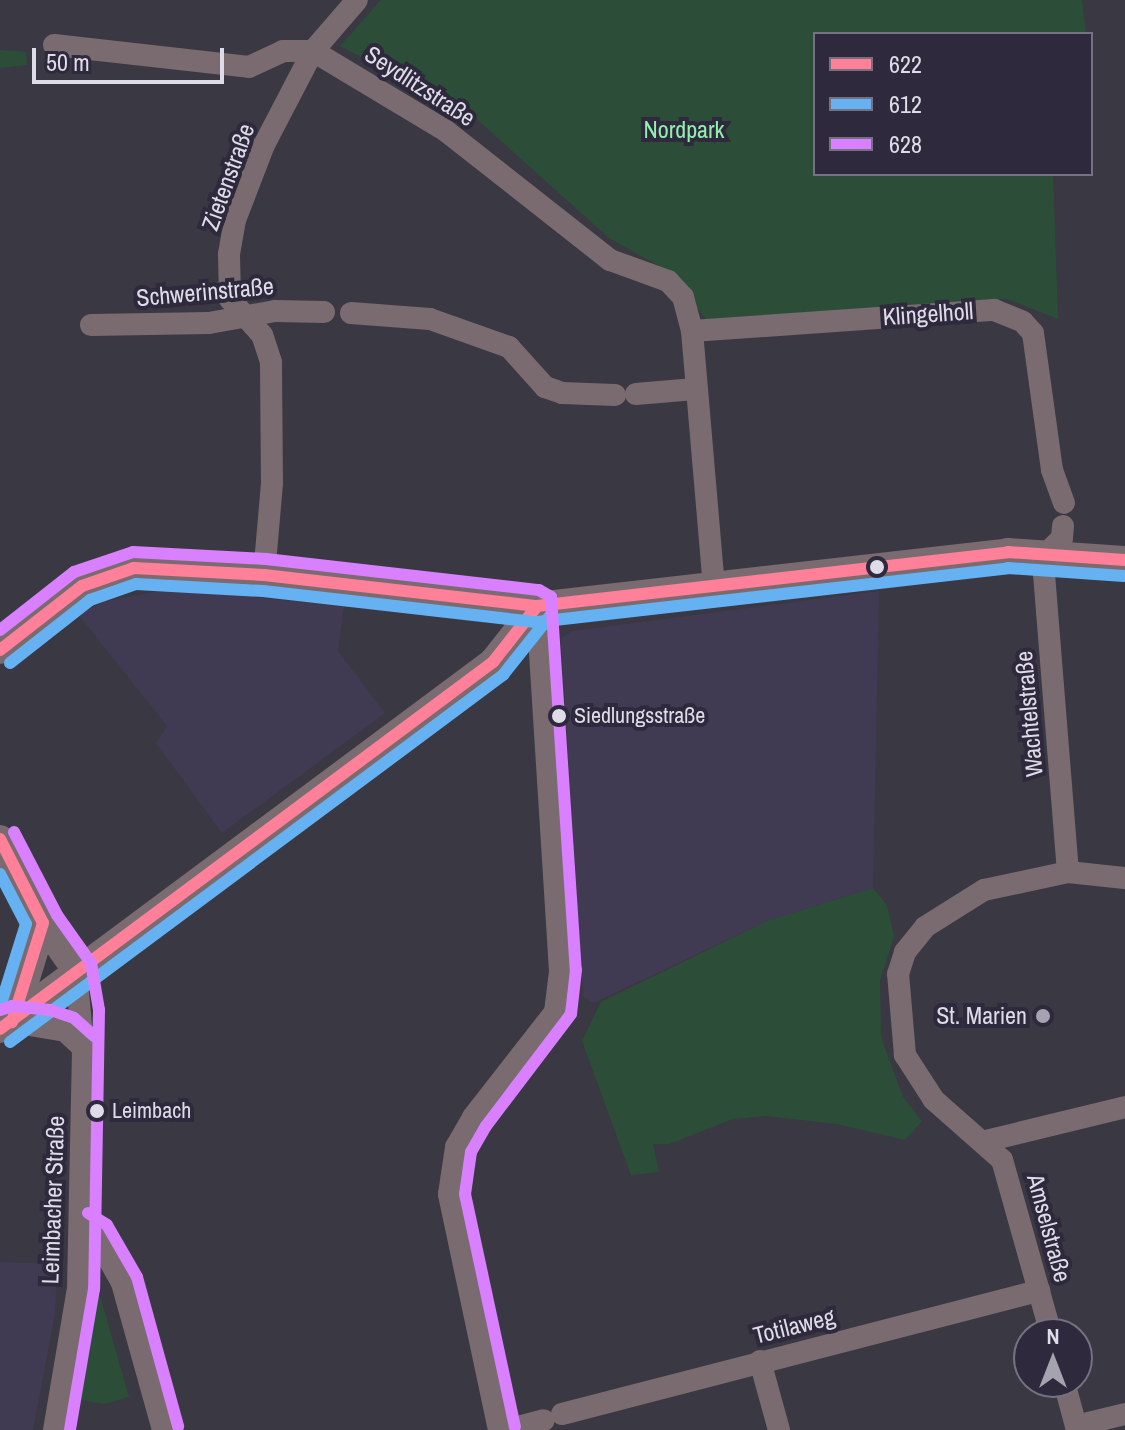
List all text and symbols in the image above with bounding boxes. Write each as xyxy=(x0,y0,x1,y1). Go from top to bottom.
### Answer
scale bar xyxy=(36,32,228,82)
legend xyxy=(813,32,1093,176)
street label: Seydlitzstraße xyxy=(359,40,481,132)
text: 50 m xyxy=(46,46,90,78)
text: 622 xyxy=(889,48,922,80)
text: 612 xyxy=(889,88,922,120)
park label: Nordpark xyxy=(644,116,724,144)
street label: Zietenstraße xyxy=(195,120,261,234)
text: 628 xyxy=(889,128,922,160)
street label: Schwerinstraße xyxy=(135,272,275,312)
street label: Klingelholl xyxy=(882,296,974,332)
unlabelled marker xyxy=(869,559,885,575)
street label: Wachtelstraße xyxy=(1009,650,1049,778)
place label: Siedlungsstraße xyxy=(574,703,705,729)
marker: Siedlungsstraße xyxy=(551,708,567,724)
place label: St. Marien xyxy=(936,1002,1027,1030)
marker: St. Marien xyxy=(1034,1007,1052,1025)
place label: Leimbach xyxy=(112,1098,191,1124)
marker: Leimbach xyxy=(89,1103,105,1119)
street label: Leimbacher Straße xyxy=(36,1115,70,1285)
street label: Amselstraße xyxy=(1021,1171,1077,1285)
street label: Totilaweg xyxy=(750,1302,838,1350)
north arrow xyxy=(1013,1318,1093,1398)
text: N xyxy=(1046,1321,1060,1351)

